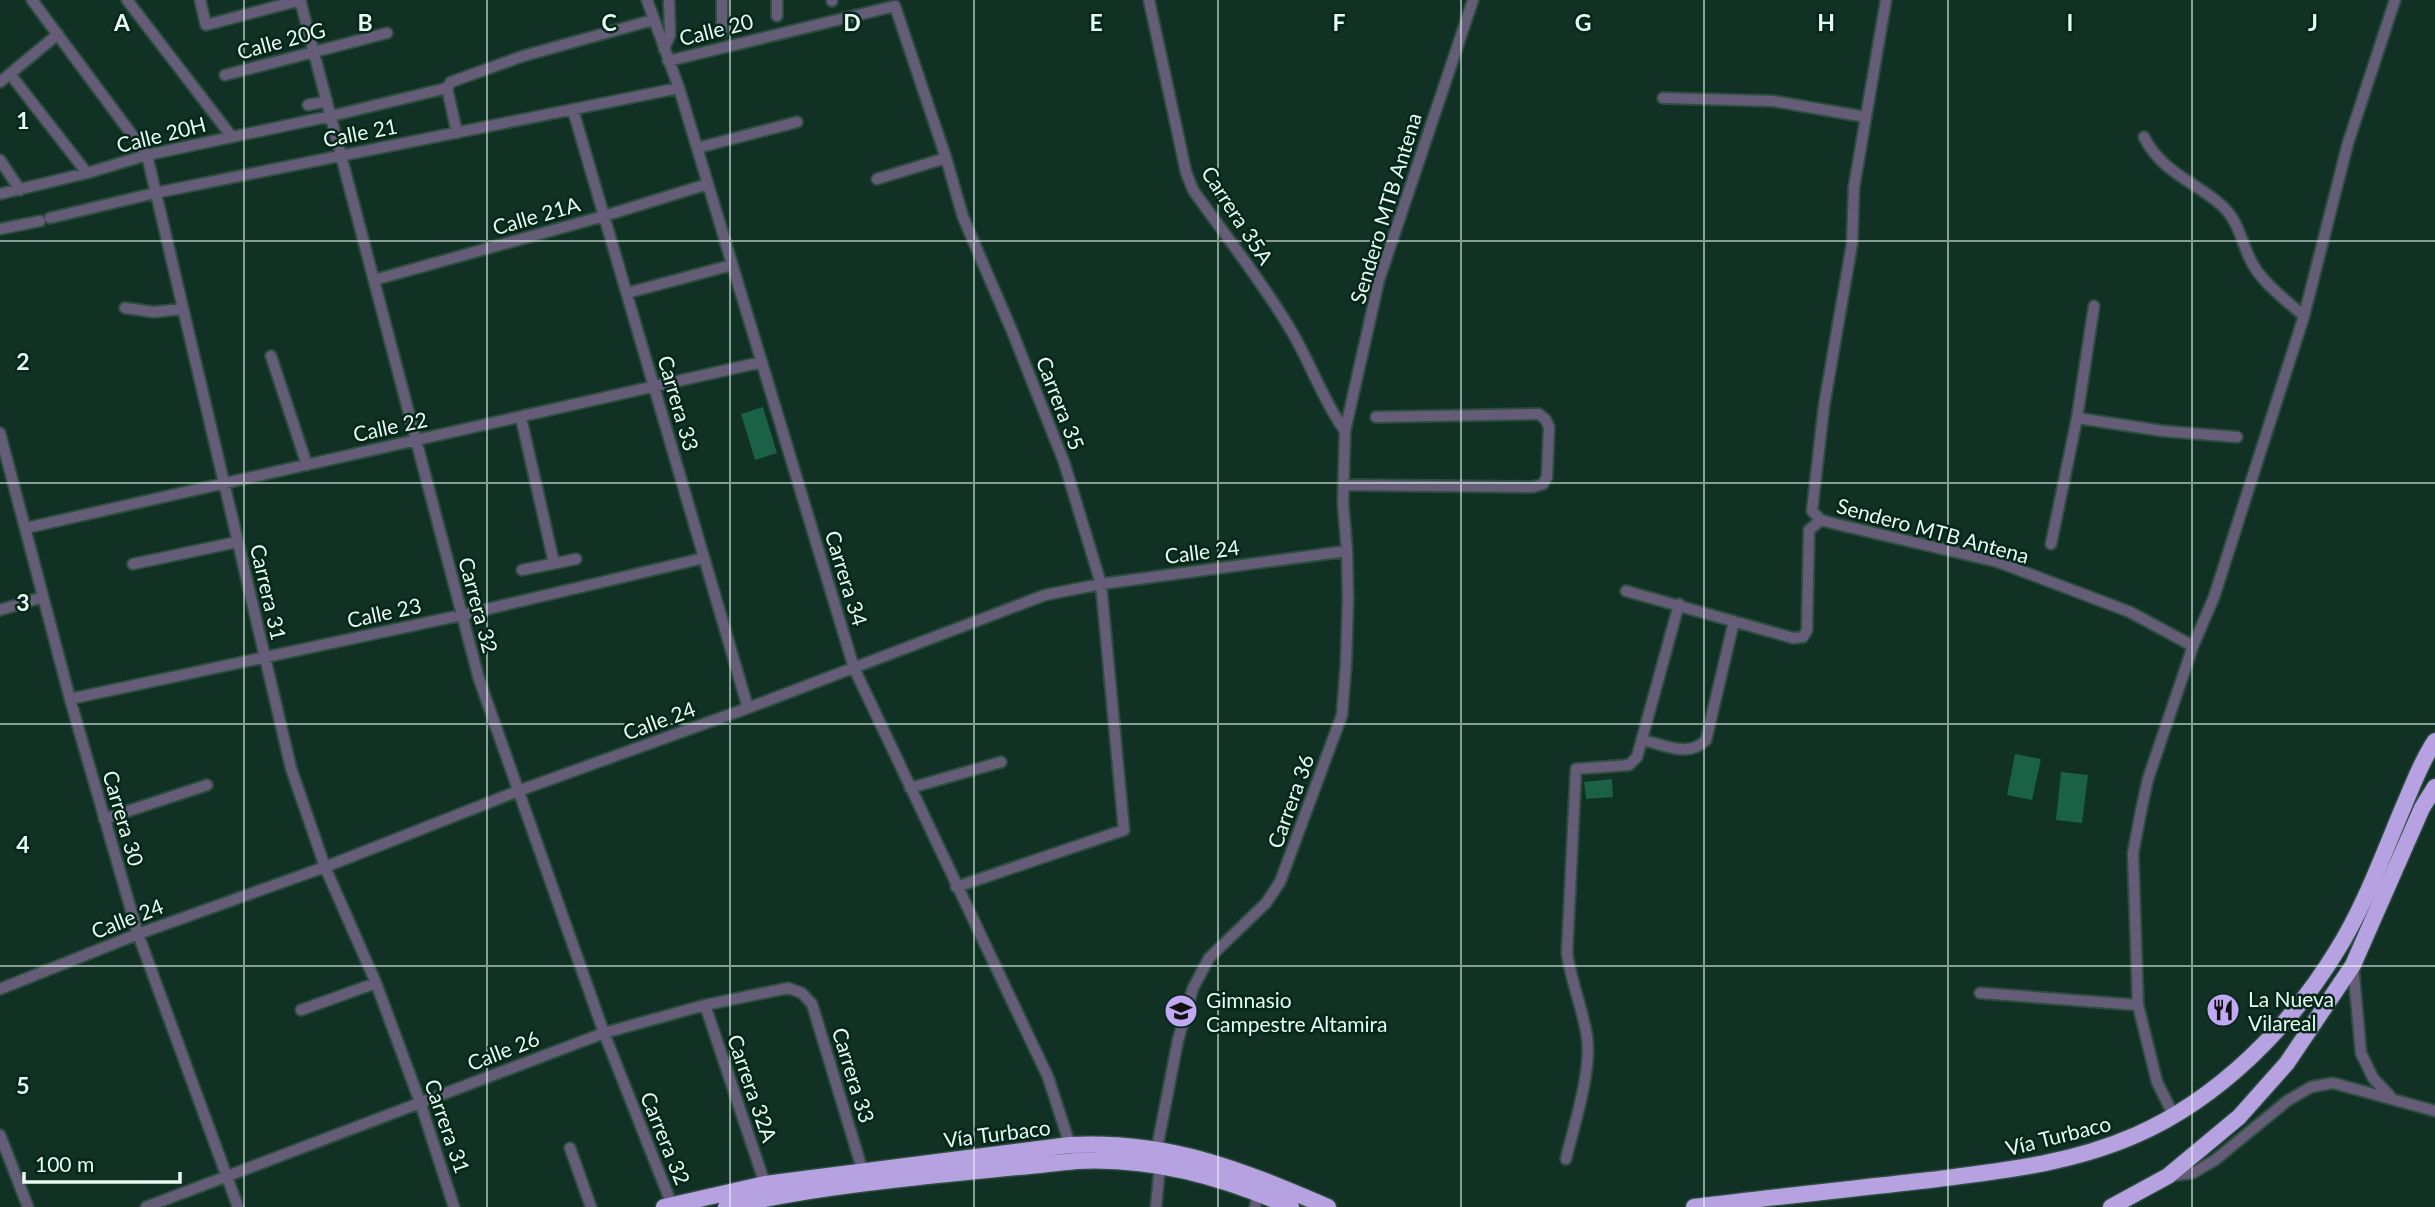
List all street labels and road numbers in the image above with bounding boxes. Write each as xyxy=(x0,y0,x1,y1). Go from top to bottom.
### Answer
street label: Calle 20 xyxy=(676,8,756,50)
street label: Calle 20G xyxy=(234,16,328,64)
street label: Sendero MTB Antena xyxy=(1344,110,1426,306)
street label: Calle 20H xyxy=(114,111,208,157)
street label: Calle 21 xyxy=(321,113,399,151)
street label: Carrera 35A xyxy=(1197,161,1279,270)
street label: Calle 21A xyxy=(490,190,583,239)
street label: Carrera 33 xyxy=(653,352,705,454)
street label: Carrera 35 xyxy=(1032,353,1090,453)
street label: Calle 22 xyxy=(351,406,429,446)
street label: Sendero MTB Antena xyxy=(1834,492,2032,568)
street label: Carrera 34 xyxy=(821,527,873,629)
street label: Calle 24 xyxy=(1163,534,1241,568)
street label: Carrera 31 xyxy=(246,541,292,643)
street label: Carrera 32 xyxy=(454,554,504,656)
street label: Calle 23 xyxy=(345,592,423,632)
street label: Calle 24 xyxy=(619,695,699,745)
street label: Carrera 36 xyxy=(1261,751,1319,851)
street label: Carrera 30 xyxy=(98,767,150,869)
street label: Calle 24 xyxy=(87,893,167,943)
street label: Carrera 33 xyxy=(828,1024,880,1126)
street label: Calle 26 xyxy=(463,1025,543,1075)
street label: Carrera 32A xyxy=(723,1031,783,1146)
street label: Carrera 31 xyxy=(420,1076,476,1176)
street label: Carrera 32 xyxy=(636,1088,696,1188)
street label: Vía Turbaco xyxy=(2003,1110,2113,1160)
street label: Vía Turbaco xyxy=(942,1114,1052,1152)

